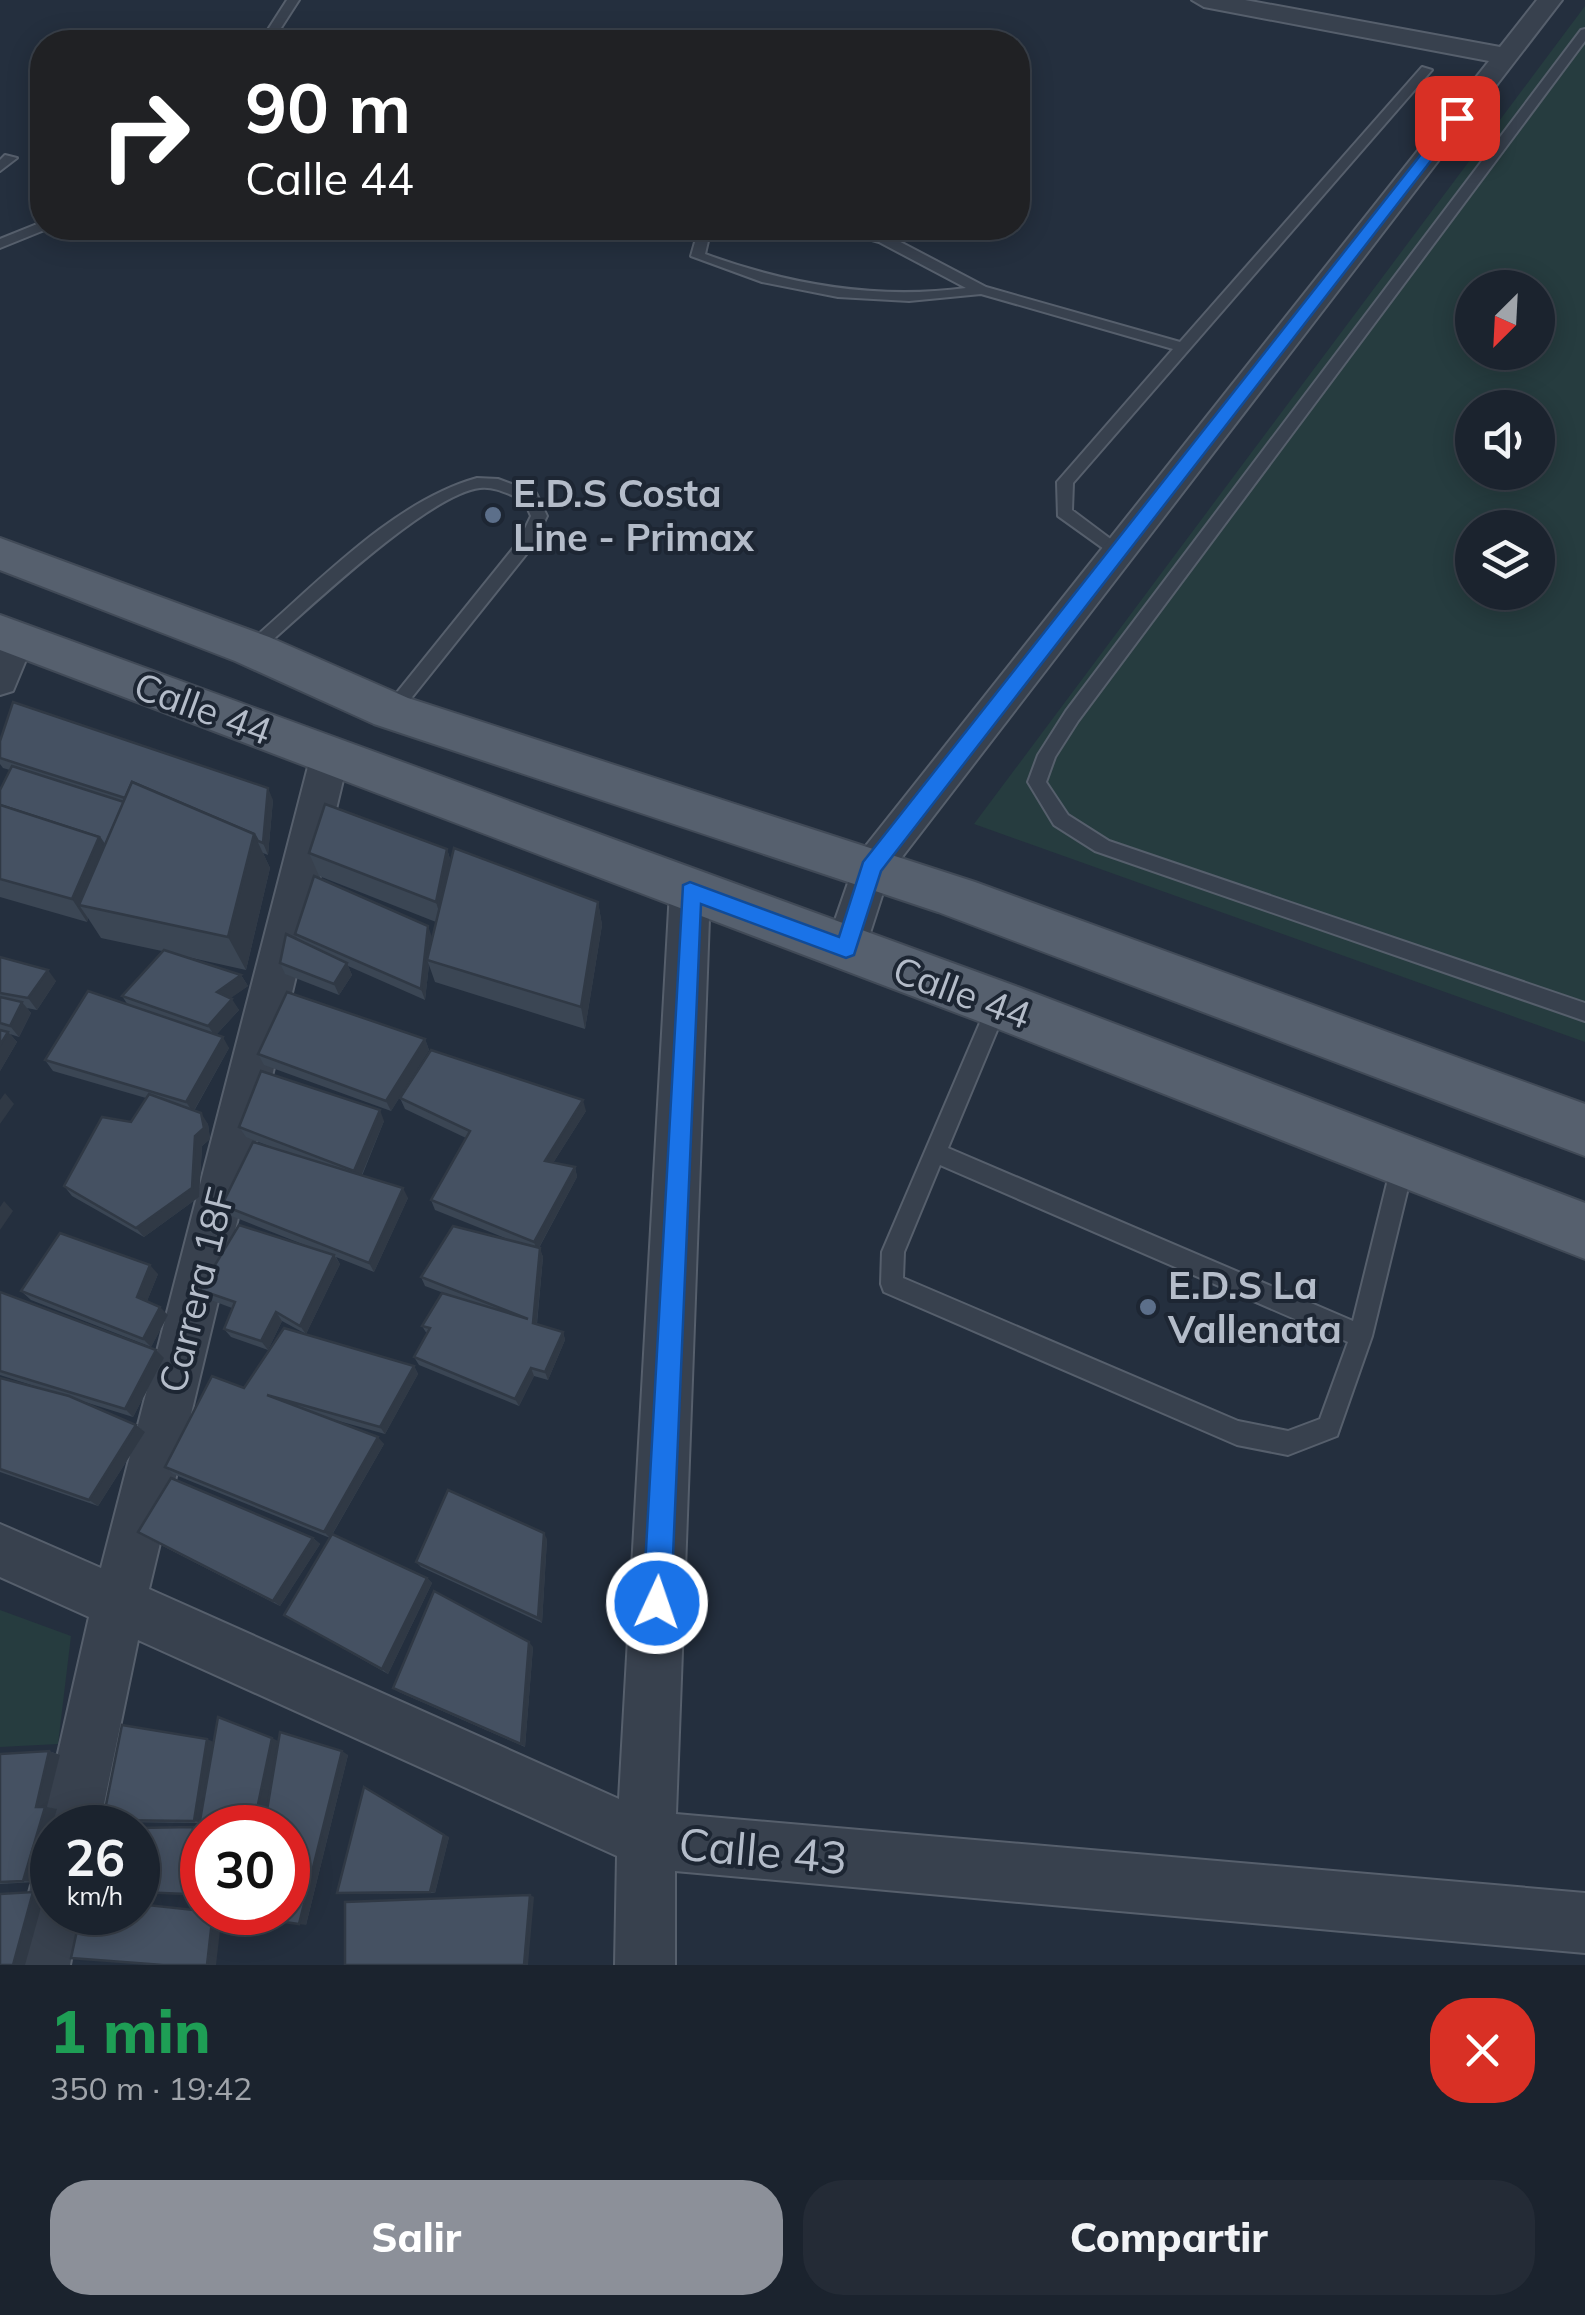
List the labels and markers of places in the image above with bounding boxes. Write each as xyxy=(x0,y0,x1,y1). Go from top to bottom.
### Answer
pin xyxy=(1415,76,1500,161)
place label: E.D.S Costa Line - Primax xyxy=(513,469,755,561)
marker: E.D.S Costa Line - Primax xyxy=(482,504,504,526)
place label: E.D.S La Vallenata xyxy=(1167,1261,1342,1353)
marker: E.D.S La Vallenata xyxy=(1137,1296,1159,1318)

